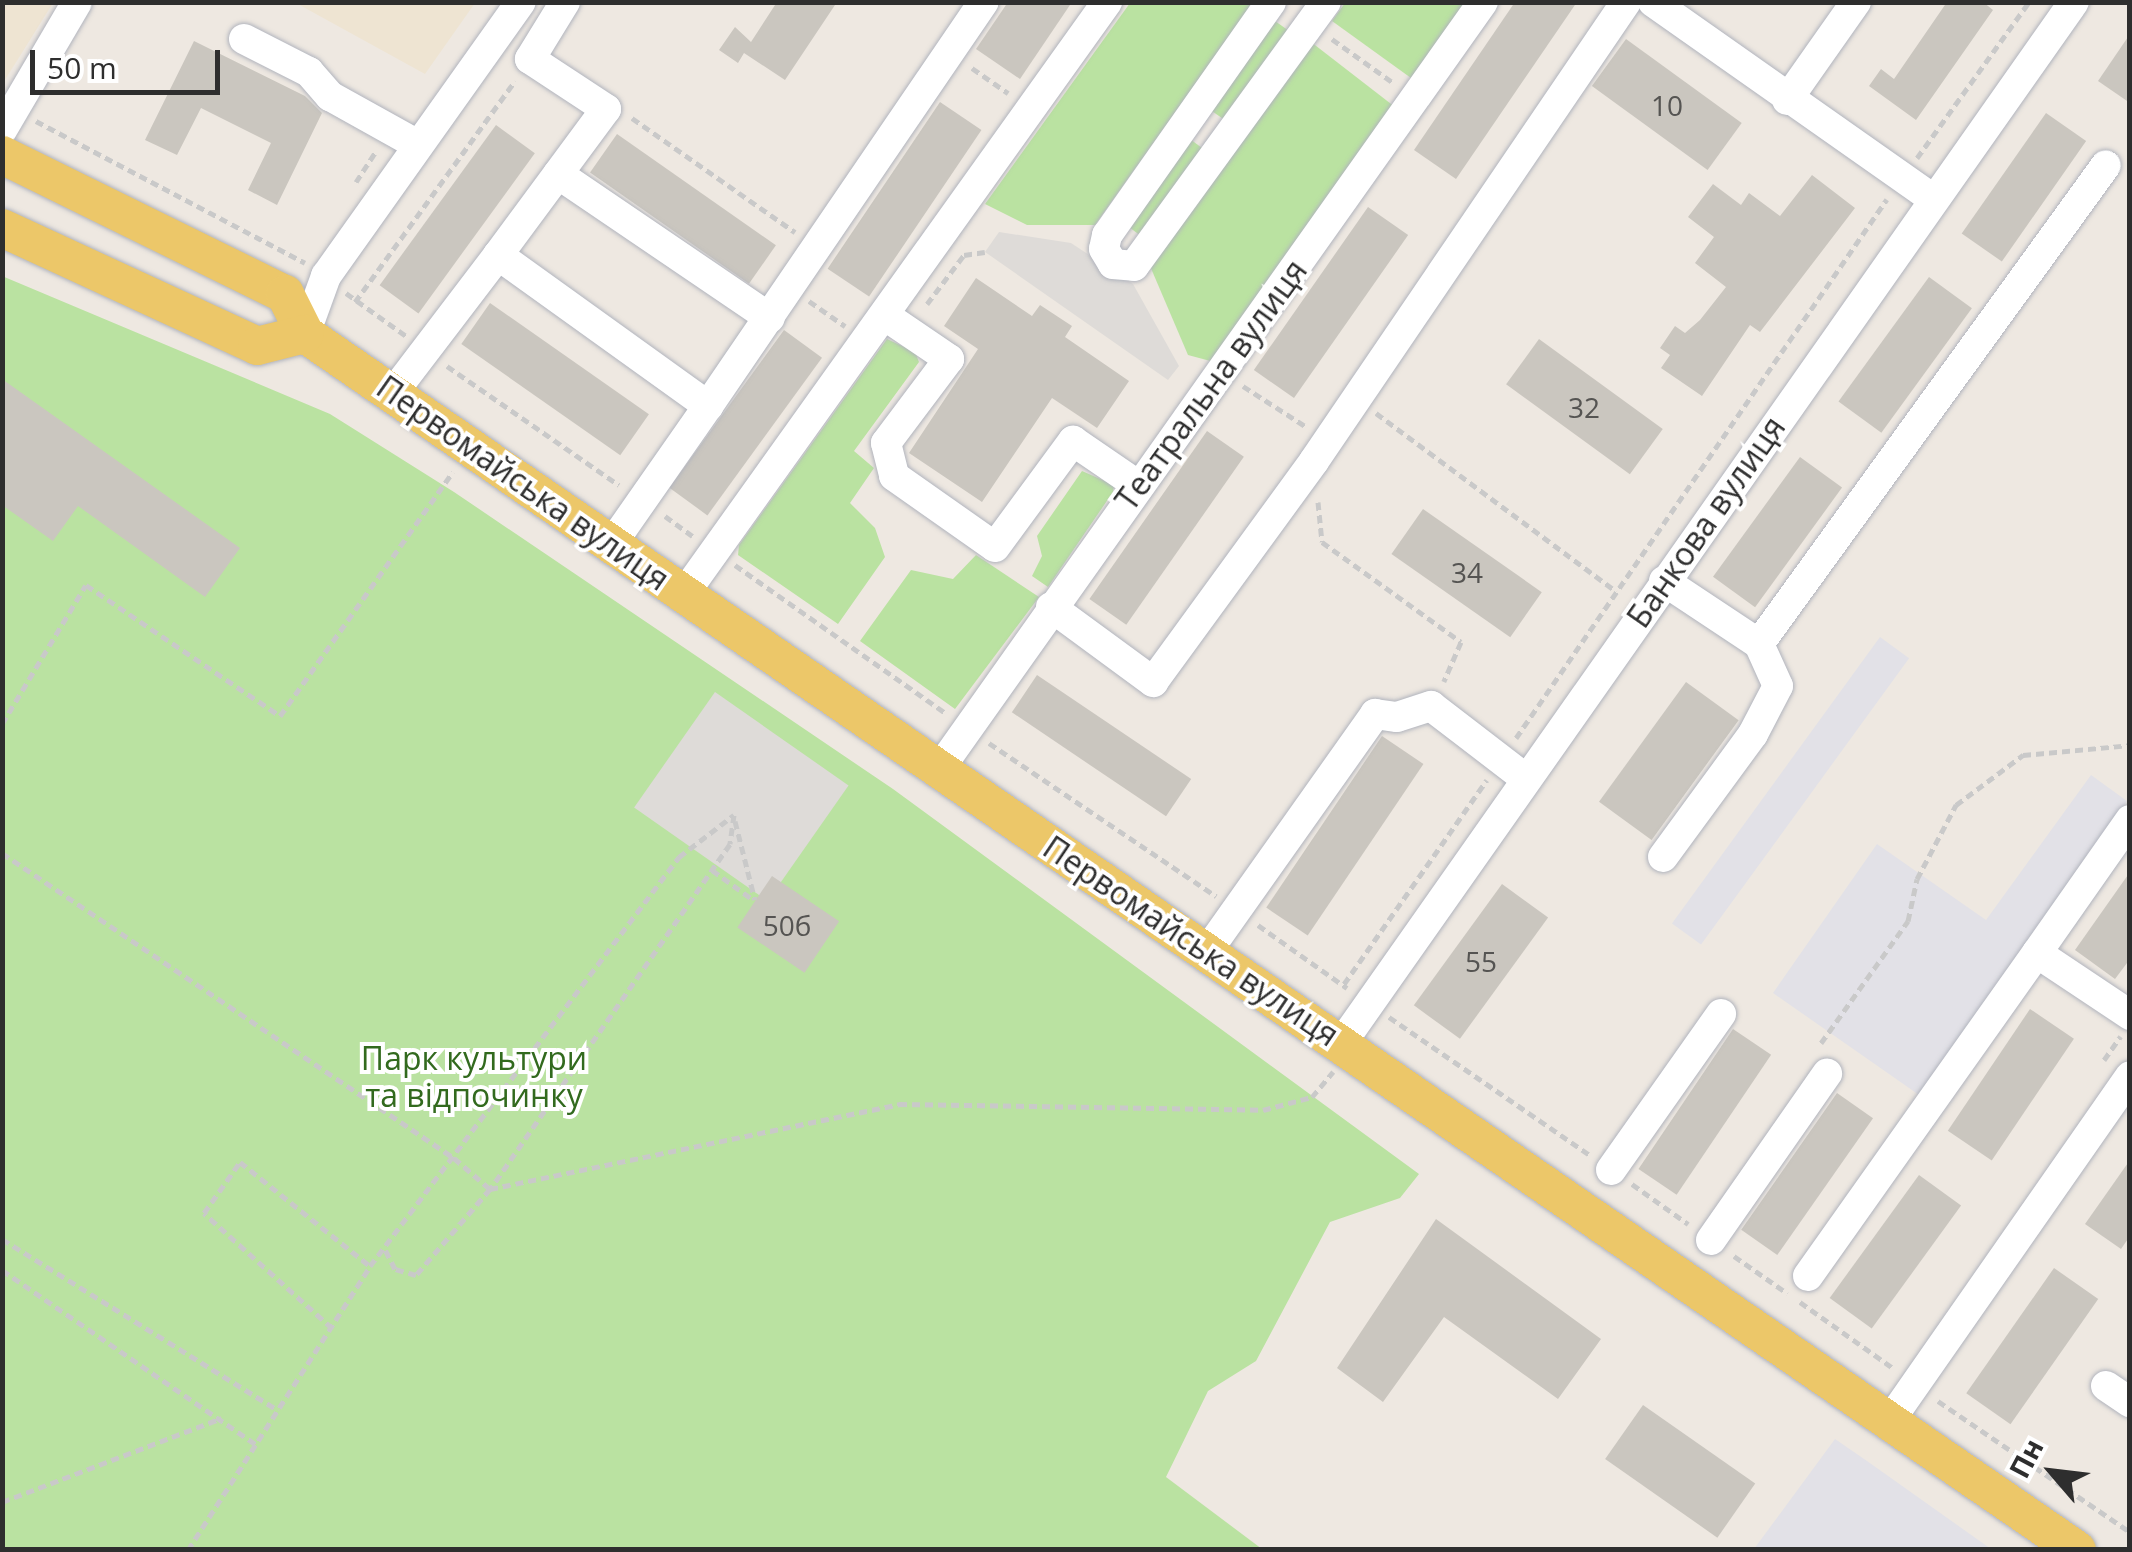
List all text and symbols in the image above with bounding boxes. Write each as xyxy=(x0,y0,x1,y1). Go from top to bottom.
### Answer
scale bar xyxy=(35,30,225,92)
text: 50 m xyxy=(47,47,117,88)
house number: 10 xyxy=(1651,88,1683,122)
street label: Театральна вулиця xyxy=(1107,252,1315,518)
street label: Первомайська вулиця xyxy=(370,368,676,598)
house number: 32 xyxy=(1568,390,1600,424)
street label: Банкова вулиця xyxy=(1619,409,1793,635)
house number: 34 xyxy=(1451,555,1483,589)
street label: Первомайська вулиця xyxy=(1036,828,1346,1054)
house number: 50б xyxy=(763,908,811,942)
house number: 55 xyxy=(1465,944,1497,978)
park label: Парк культури та відпочинку xyxy=(361,1040,587,1115)
north arrow xyxy=(2002,1422,2102,1522)
text: Пн xyxy=(1999,1432,2052,1484)

